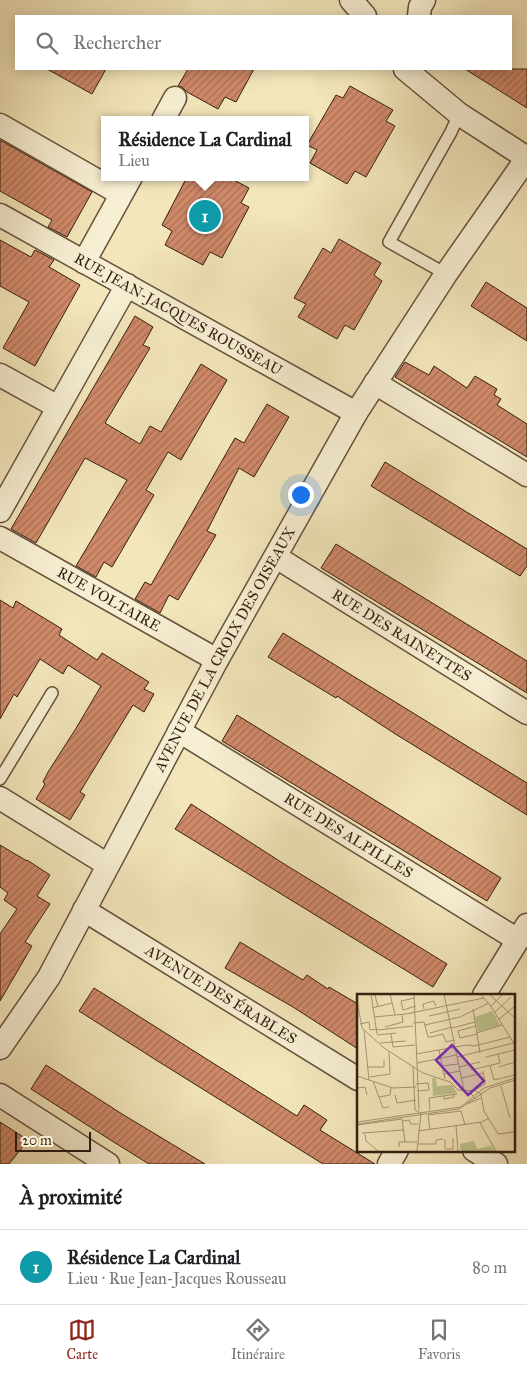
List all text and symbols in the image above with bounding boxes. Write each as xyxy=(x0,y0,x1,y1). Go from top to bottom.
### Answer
search box xyxy=(15,15,512,70)
icon: search xyxy=(33,29,61,57)
text: Rechercher xyxy=(73,31,161,54)
popup xyxy=(101,116,309,181)
text: Résidence La Cardinal xyxy=(118,128,292,151)
text: Lieu xyxy=(118,151,150,170)
pin: 1 xyxy=(189,197,221,235)
street label: RUE JEAN-JACQUES ROUSSEAU xyxy=(71,249,286,379)
your location xyxy=(288,482,314,508)
street label: AVENUE DE LA CROIX DES OISEAUX xyxy=(150,523,299,776)
street label: RUE VOLTAIRE xyxy=(54,563,164,636)
street label: RUE DES RAINETTES xyxy=(329,585,475,685)
street label: RUE DES ALPILLES xyxy=(281,789,416,882)
street label: AVENUE DES ÉRABLES xyxy=(141,940,300,1048)
inset map xyxy=(357,994,514,1152)
scale bar xyxy=(15,1129,91,1152)
text: 20 m xyxy=(22,1132,52,1149)
text: À proximité xyxy=(20,1184,122,1210)
text: Résidence La Cardinal xyxy=(67,1246,240,1269)
text: 1 xyxy=(33,1258,39,1277)
text: 80 m xyxy=(472,1258,507,1277)
text: Lieu · Rue Jean-Jacques Rousseau xyxy=(67,1269,286,1288)
tab: Carte xyxy=(67,1316,98,1363)
tab: Itinéraire xyxy=(231,1316,285,1363)
tab: Favoris xyxy=(418,1316,460,1363)

